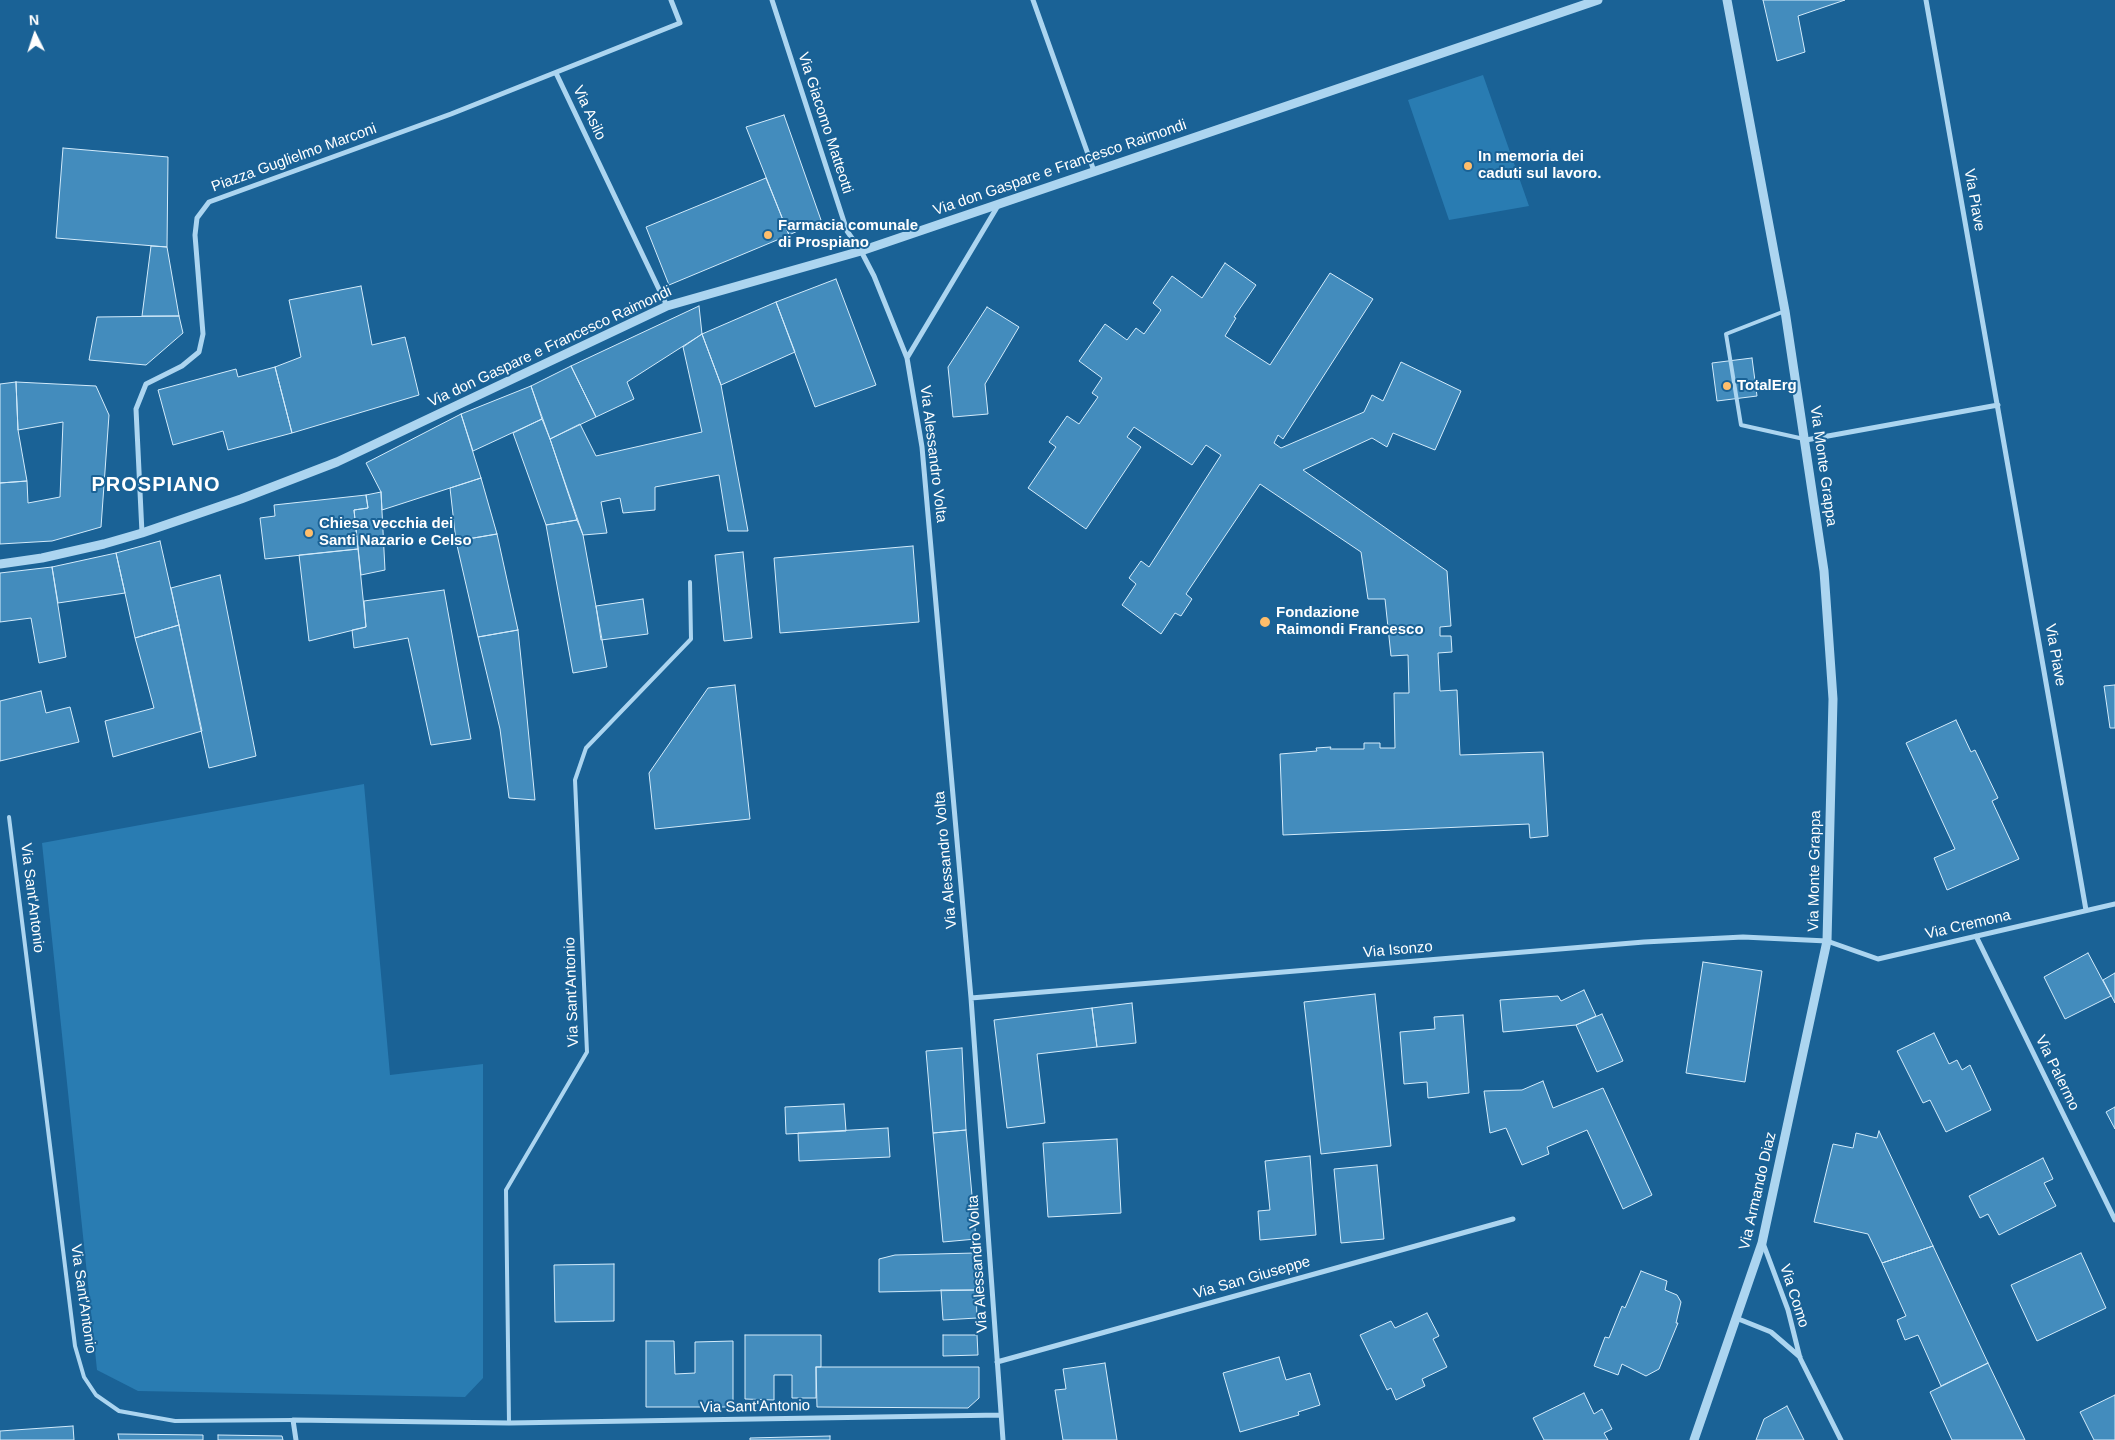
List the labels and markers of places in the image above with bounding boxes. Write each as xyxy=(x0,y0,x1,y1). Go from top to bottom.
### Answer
place label: In memoria dei caduti sul lavoro. xyxy=(1478,148,1601,183)
marker: In memoria dei caduti sul lavoro. xyxy=(1462,160,1474,172)
place label: Farmacia comunale di Prospiano xyxy=(778,217,918,252)
marker: Farmacia comunale di Prospiano xyxy=(762,229,774,241)
place label: TotalErg xyxy=(1737,377,1797,395)
marker: TotalErg xyxy=(1721,380,1733,392)
place label: Chiesa vecchia dei Santi Nazario e Celso xyxy=(319,515,472,550)
marker: Chiesa vecchia dei Santi Nazario e Celso xyxy=(303,527,315,539)
place label: Fondazione Raimondi Francesco xyxy=(1276,604,1424,639)
marker: Fondazione Raimondi Francesco xyxy=(1258,615,1272,629)

